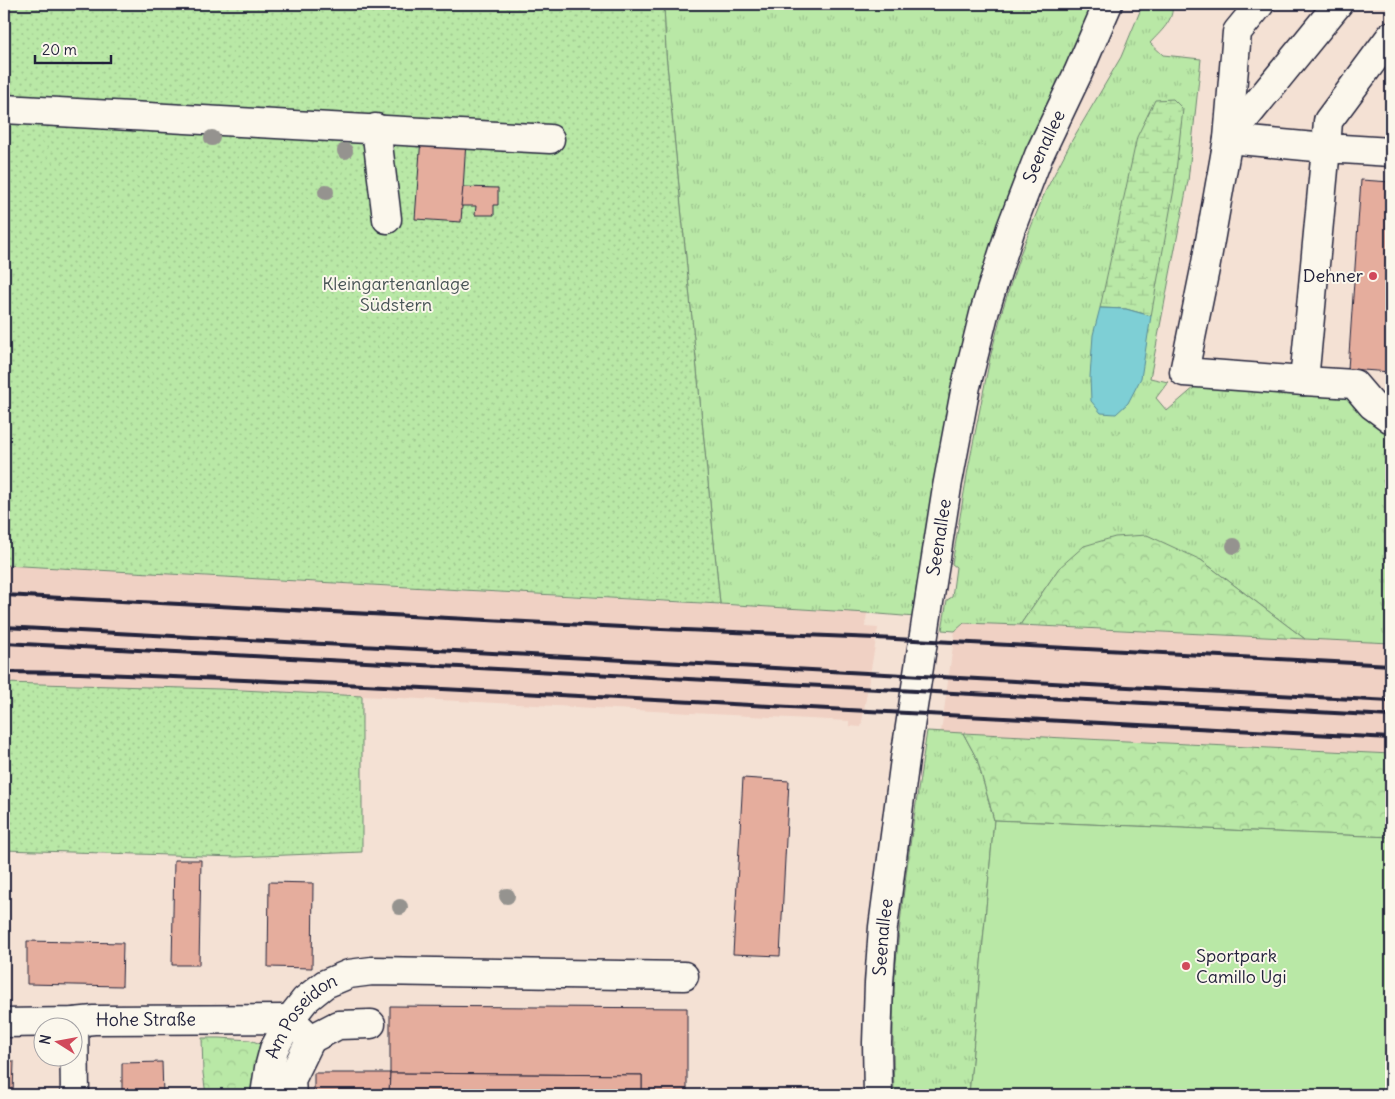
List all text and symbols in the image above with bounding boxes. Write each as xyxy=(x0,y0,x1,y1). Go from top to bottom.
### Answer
scale bar xyxy=(35,32,111,64)
text: 20 m xyxy=(42,40,77,59)
street label: Seenallee xyxy=(1017,106,1070,186)
place label: Dehner xyxy=(1303,264,1364,287)
marker: Dehner xyxy=(1367,270,1379,282)
park label: Kleingartenanlage Südstern xyxy=(322,272,470,316)
street label: Seenallee xyxy=(921,497,956,577)
street label: Seenallee xyxy=(868,897,898,977)
place label: Sportpark Camillo Ugi xyxy=(1196,944,1286,988)
marker: Sportpark Camillo Ugi xyxy=(1180,960,1192,972)
street label: Am Poseidon xyxy=(260,968,340,1061)
street label: Hohe Straße xyxy=(96,1007,196,1031)
north arrow xyxy=(32,1016,82,1066)
text: N xyxy=(35,1033,55,1046)

